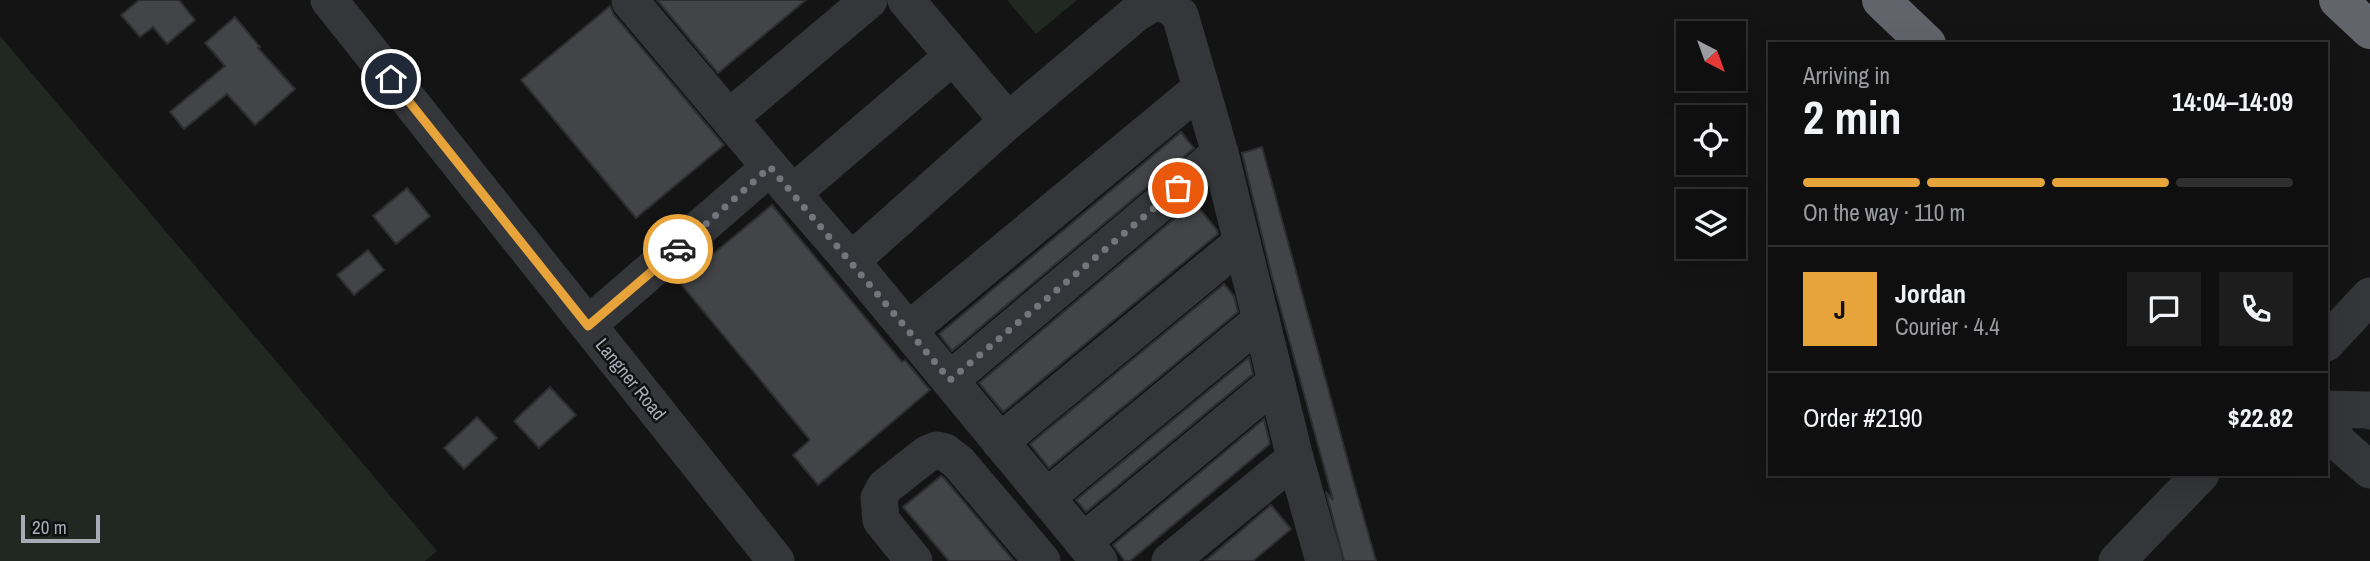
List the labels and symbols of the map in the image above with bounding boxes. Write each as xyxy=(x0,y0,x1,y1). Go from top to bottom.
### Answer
north arrow xyxy=(1676,21,1746,91)
pin xyxy=(361,49,421,109)
pin xyxy=(1148,158,1208,218)
courier xyxy=(643,214,713,284)
street label: Langner Road xyxy=(590,332,672,426)
scale bar xyxy=(21,512,100,544)

